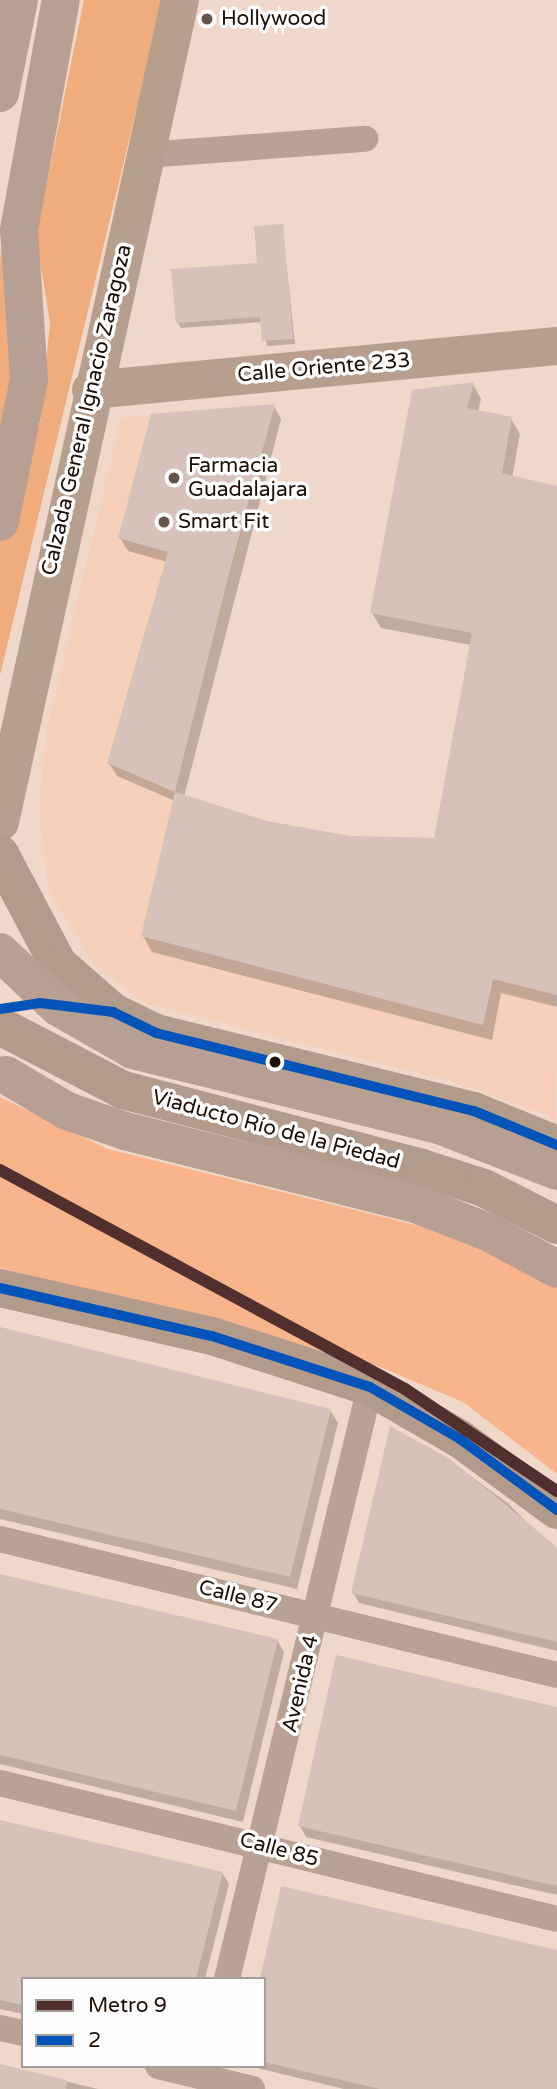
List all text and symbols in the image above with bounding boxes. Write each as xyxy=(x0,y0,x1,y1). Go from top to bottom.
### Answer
place label: Hollywood xyxy=(221,6,326,32)
marker: Hollywood xyxy=(199,11,215,27)
street label: Calzada General Ignacio Zaragoza xyxy=(37,242,137,578)
street label: Calle Oriente 233 xyxy=(236,348,412,388)
place label: Farmacia Guadalajara xyxy=(188,453,308,503)
marker: Farmacia Guadalajara xyxy=(166,470,182,486)
place label: Smart Fit xyxy=(178,509,269,535)
marker: Smart Fit xyxy=(156,514,172,530)
unlabelled marker xyxy=(268,1055,282,1069)
street label: Viaducto Río de la Piedad xyxy=(149,1085,403,1175)
street label: Calle 87 xyxy=(196,1575,280,1619)
street label: Avenida 4 xyxy=(278,1633,324,1735)
street label: Calle 85 xyxy=(237,1827,321,1873)
legend xyxy=(21,1977,266,2068)
text: Metro 9 xyxy=(88,1993,167,2018)
text: 2 xyxy=(88,2028,101,2053)

